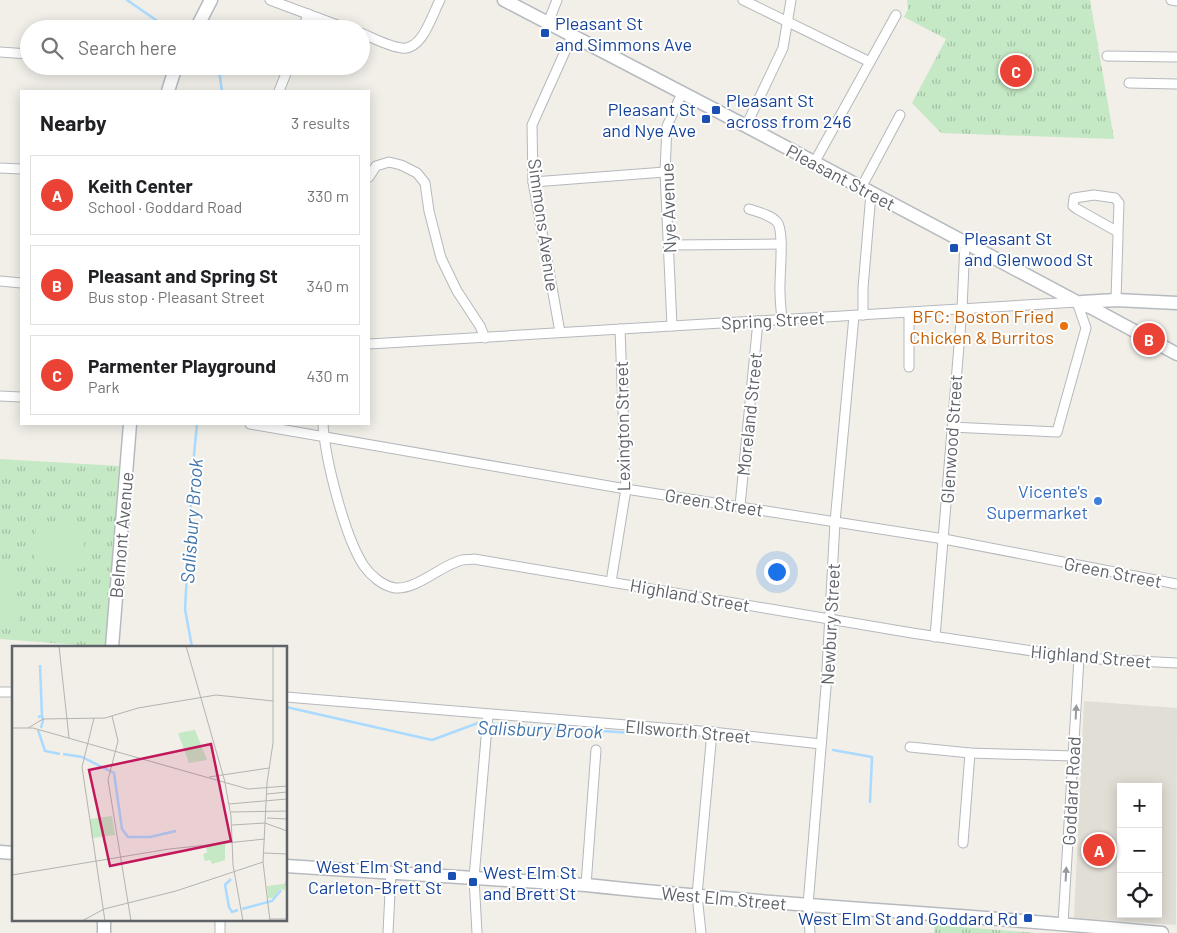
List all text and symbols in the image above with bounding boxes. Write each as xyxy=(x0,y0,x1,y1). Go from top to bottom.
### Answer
place label: Pleasant St and Simmons Ave xyxy=(555,12,692,55)
search box xyxy=(20,20,370,75)
marker: Pleasant St and Simmons Ave xyxy=(539,27,551,39)
icon: search xyxy=(38,34,66,62)
text: Search here xyxy=(78,36,177,59)
pin: C xyxy=(1000,52,1032,90)
place label: Pleasant St across from 246 xyxy=(726,89,851,132)
place label: Pleasant St and Nye Ave xyxy=(602,98,696,141)
marker: Pleasant St across from 246 xyxy=(710,104,722,116)
text: Nearby xyxy=(40,110,106,135)
text: 3 results xyxy=(291,113,350,132)
marker: Pleasant St and Nye Ave xyxy=(700,113,712,125)
street label: Pleasant Street xyxy=(783,139,899,215)
street label: Simmons Avenue xyxy=(524,157,564,293)
street label: Nye Avenue xyxy=(655,162,681,254)
text: Keith Center xyxy=(88,174,193,197)
text: A xyxy=(52,186,62,205)
text: 330 m xyxy=(307,186,349,205)
text: School · Goddard Road xyxy=(88,197,242,216)
place label: Pleasant St and Glenwood St xyxy=(964,227,1093,270)
marker: Pleasant St and Glenwood St xyxy=(948,242,960,254)
text: Pleasant and Spring St xyxy=(88,264,278,287)
text: B xyxy=(52,276,62,295)
text: 340 m xyxy=(306,276,349,295)
text: Bus stop · Pleasant Street xyxy=(88,287,265,306)
place label: BFC: Boston Fried Chicken & Burritos xyxy=(909,305,1054,348)
street label: Spring Street xyxy=(721,306,825,334)
marker: BFC: Boston Fried Chicken & Burritos xyxy=(1058,320,1070,332)
pin: B xyxy=(1133,320,1165,358)
street label: Moreland Street xyxy=(732,351,766,477)
text: Parmenter Playground xyxy=(88,354,276,377)
street label: Lexington Street xyxy=(610,361,634,491)
text: C xyxy=(52,366,62,385)
text: 430 m xyxy=(306,366,349,385)
street label: Glenwood Street xyxy=(936,374,966,504)
text: Park xyxy=(88,377,119,396)
water label: Salisbury Brook xyxy=(175,457,207,584)
street label: Belmont Avenue xyxy=(105,471,137,599)
place label: Vicente's Supermarket xyxy=(987,480,1088,523)
street label: Green Street xyxy=(663,483,765,521)
marker: Vicente's Supermarket xyxy=(1092,495,1104,507)
street label: Green Street xyxy=(1062,552,1164,592)
your location xyxy=(764,559,790,585)
street label: Newbury Street xyxy=(816,562,844,686)
street label: Highland Street xyxy=(628,574,752,616)
street label: Highland Street xyxy=(1030,640,1152,672)
inset map xyxy=(12,646,288,920)
one-way arrow xyxy=(1072,704,1080,720)
water label: Salisbury Brook xyxy=(477,715,604,743)
street label: Ellsworth Street xyxy=(624,715,752,747)
street label: Goddard Road xyxy=(1057,736,1085,846)
map controls xyxy=(1117,783,1162,918)
button: + xyxy=(1117,783,1162,828)
button: − xyxy=(1117,828,1162,873)
pin: A xyxy=(1083,831,1115,869)
place label: West Elm St and Carleton-Brett St xyxy=(308,855,442,898)
place label: West Elm St and Brett St xyxy=(483,861,577,904)
one-way arrow xyxy=(1063,866,1071,882)
marker: West Elm St and Carleton-Brett St xyxy=(446,870,458,882)
button: locate xyxy=(1117,873,1162,918)
marker: West Elm St and Brett St xyxy=(467,876,479,888)
street label: West Elm Street xyxy=(660,882,788,914)
place label: West Elm St and Goddard Rd xyxy=(798,907,1018,929)
marker: West Elm St and Goddard Rd xyxy=(1022,912,1034,924)

